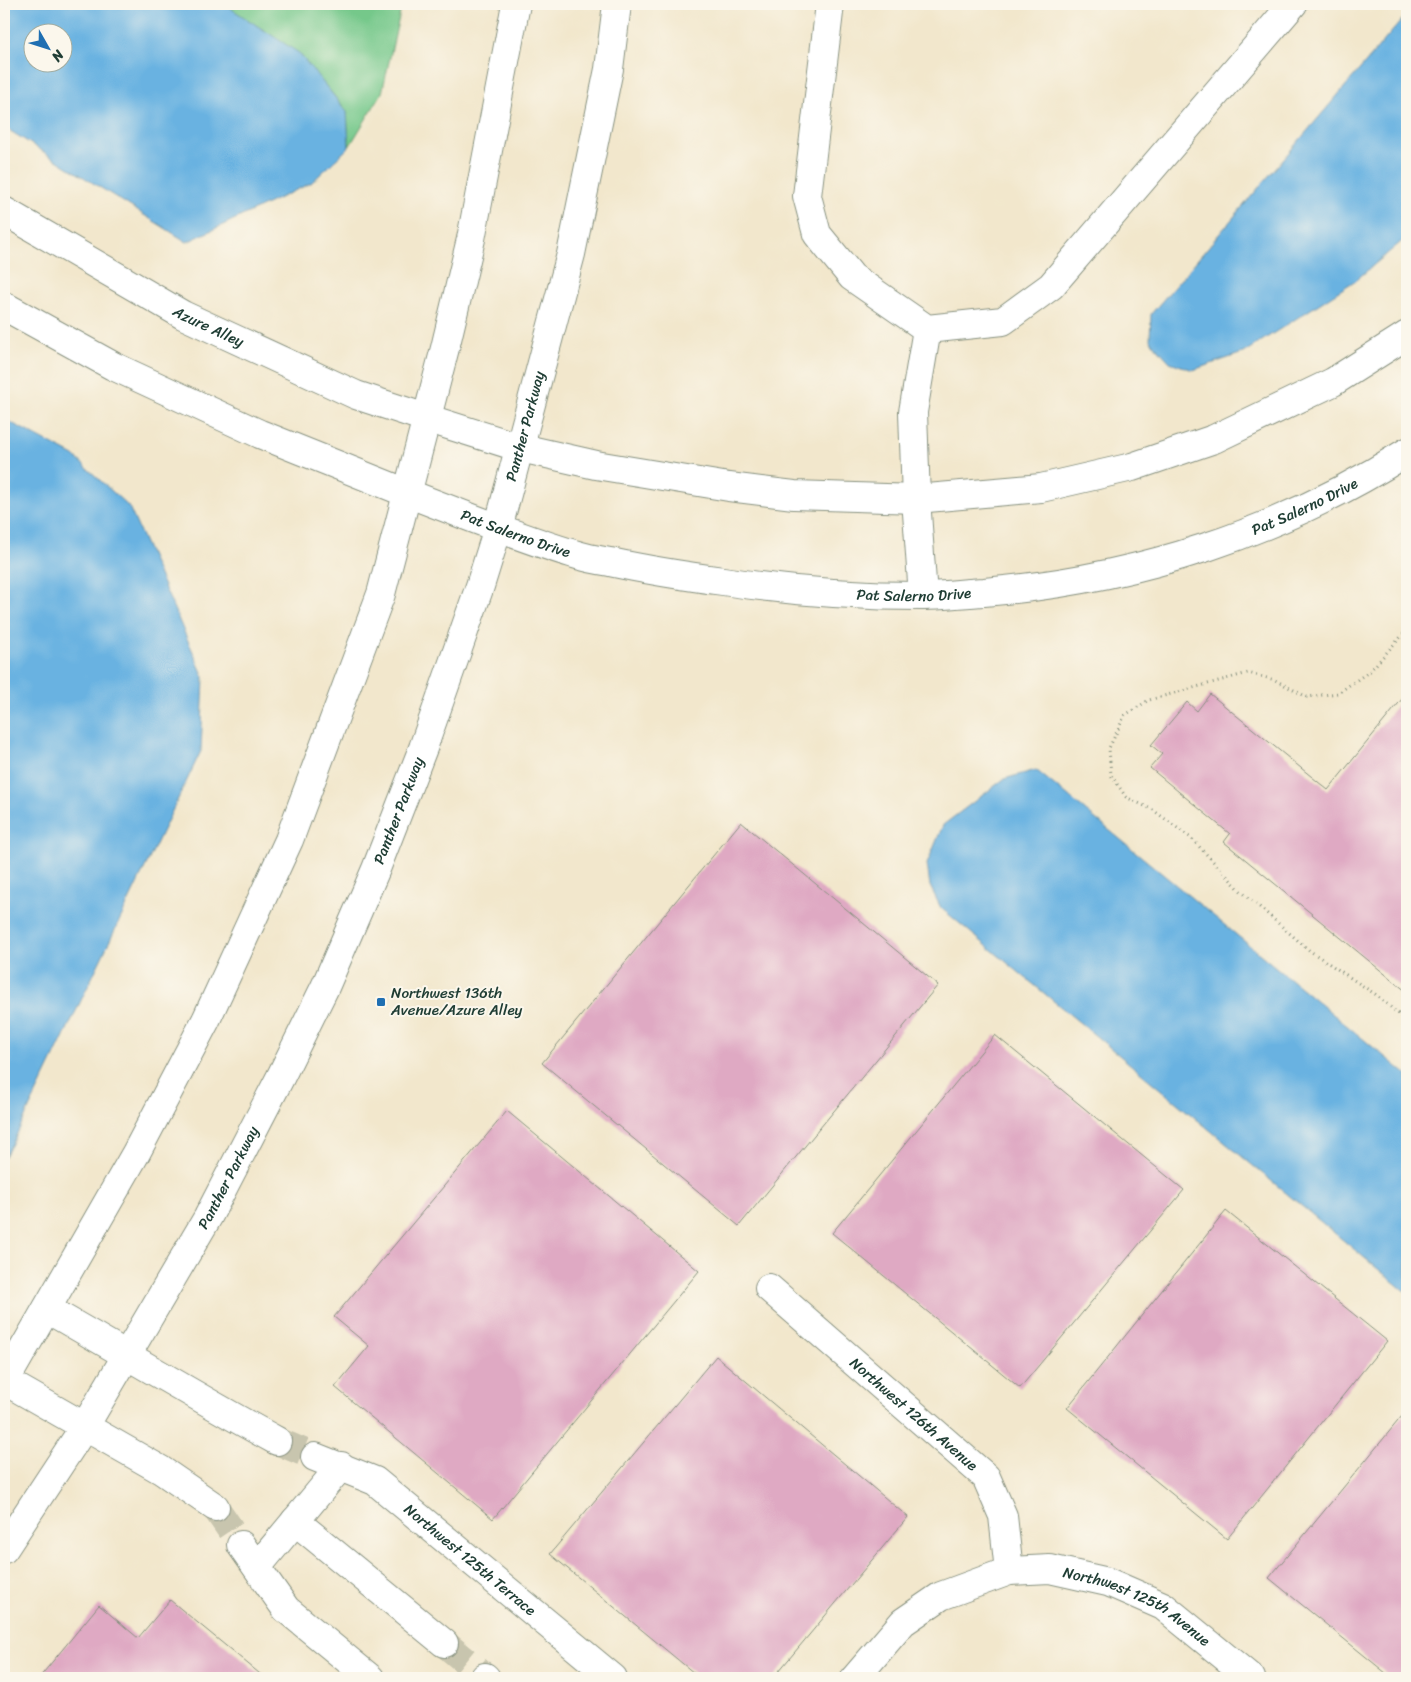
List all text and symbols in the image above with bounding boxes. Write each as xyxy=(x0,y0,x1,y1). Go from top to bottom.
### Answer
north arrow xyxy=(22,22,72,72)
text: N xyxy=(45,43,71,68)
street label: Azure Alley xyxy=(167,298,249,355)
street label: Panther Parkway xyxy=(498,368,552,484)
street label: Pat Salerno Drive xyxy=(1248,471,1363,543)
street label: Pat Salerno Drive xyxy=(457,502,574,565)
street label: Pat Salerno Drive xyxy=(856,580,972,609)
street label: Panther Parkway xyxy=(366,753,431,868)
place label: Northwest 136th Avenue/Azure Alley xyxy=(390,980,523,1023)
marker: Northwest 136th Avenue/Azure Alley xyxy=(375,996,387,1008)
street label: Panther Parkway xyxy=(190,1121,266,1234)
street label: Northwest 126th Avenue xyxy=(844,1351,984,1478)
street label: Northwest 125th Terrace xyxy=(398,1497,542,1622)
street label: Northwest 125th Avenue xyxy=(1060,1559,1216,1653)

